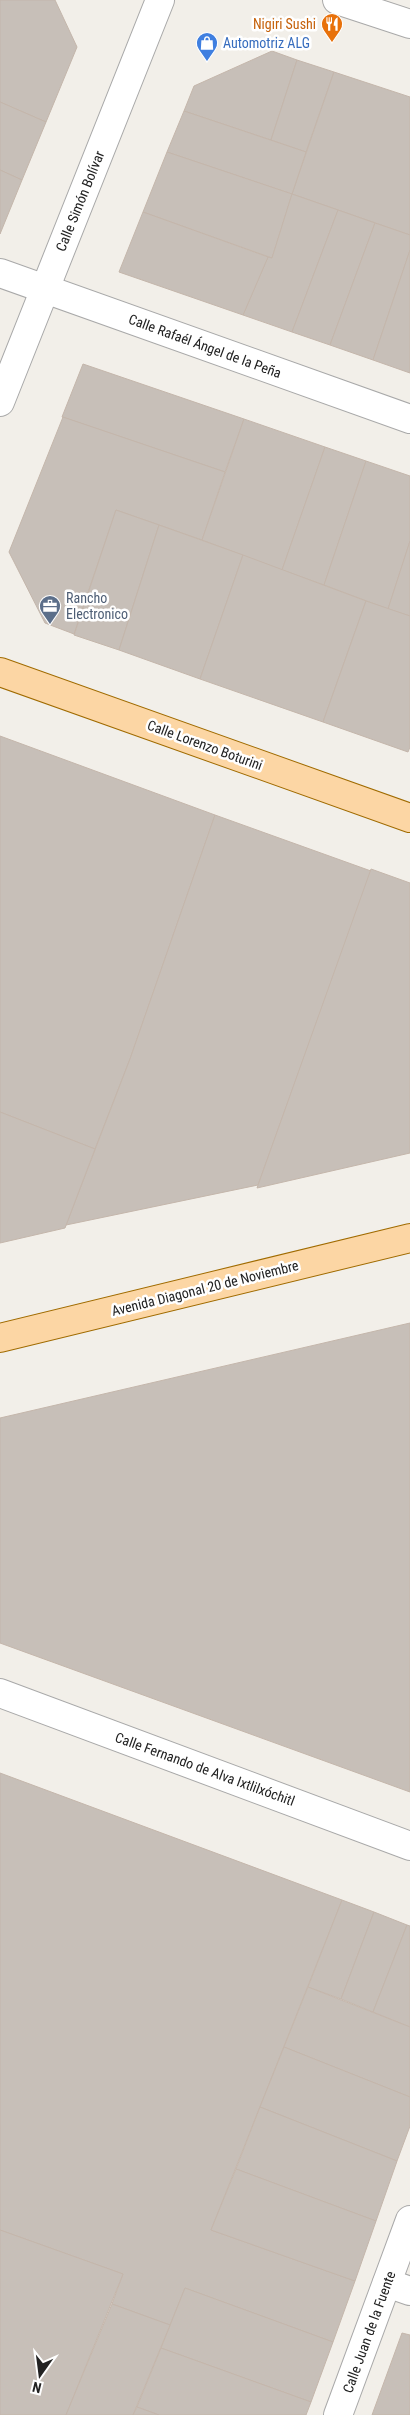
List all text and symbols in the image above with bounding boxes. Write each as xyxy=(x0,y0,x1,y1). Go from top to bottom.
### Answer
restaurant icon: Nigiri Sushi xyxy=(320,12,344,43)
place label: Nigiri Sushi xyxy=(253,16,316,32)
shop icon: Automotriz ALG xyxy=(195,31,219,62)
place label: Automotriz ALG xyxy=(223,35,310,51)
street label: Calle Simón Bolívar xyxy=(53,148,107,254)
street label: Calle Rafaél Ángel de la Peña xyxy=(126,310,284,381)
place label: Rancho Electronico xyxy=(66,590,128,622)
office icon: Rancho Electronico xyxy=(38,594,62,625)
street label: Calle Lorenzo Boturini xyxy=(145,717,265,773)
street label: Avenida Diagonal 20 de Noviembre xyxy=(110,1257,301,1319)
street label: Calle Fernando de Alva Ixtlilxóchitl xyxy=(113,1729,297,1809)
street label: Calle Juan de la Fuente xyxy=(340,2269,399,2395)
north arrow xyxy=(15,2350,65,2400)
text: N xyxy=(31,2379,43,2396)

